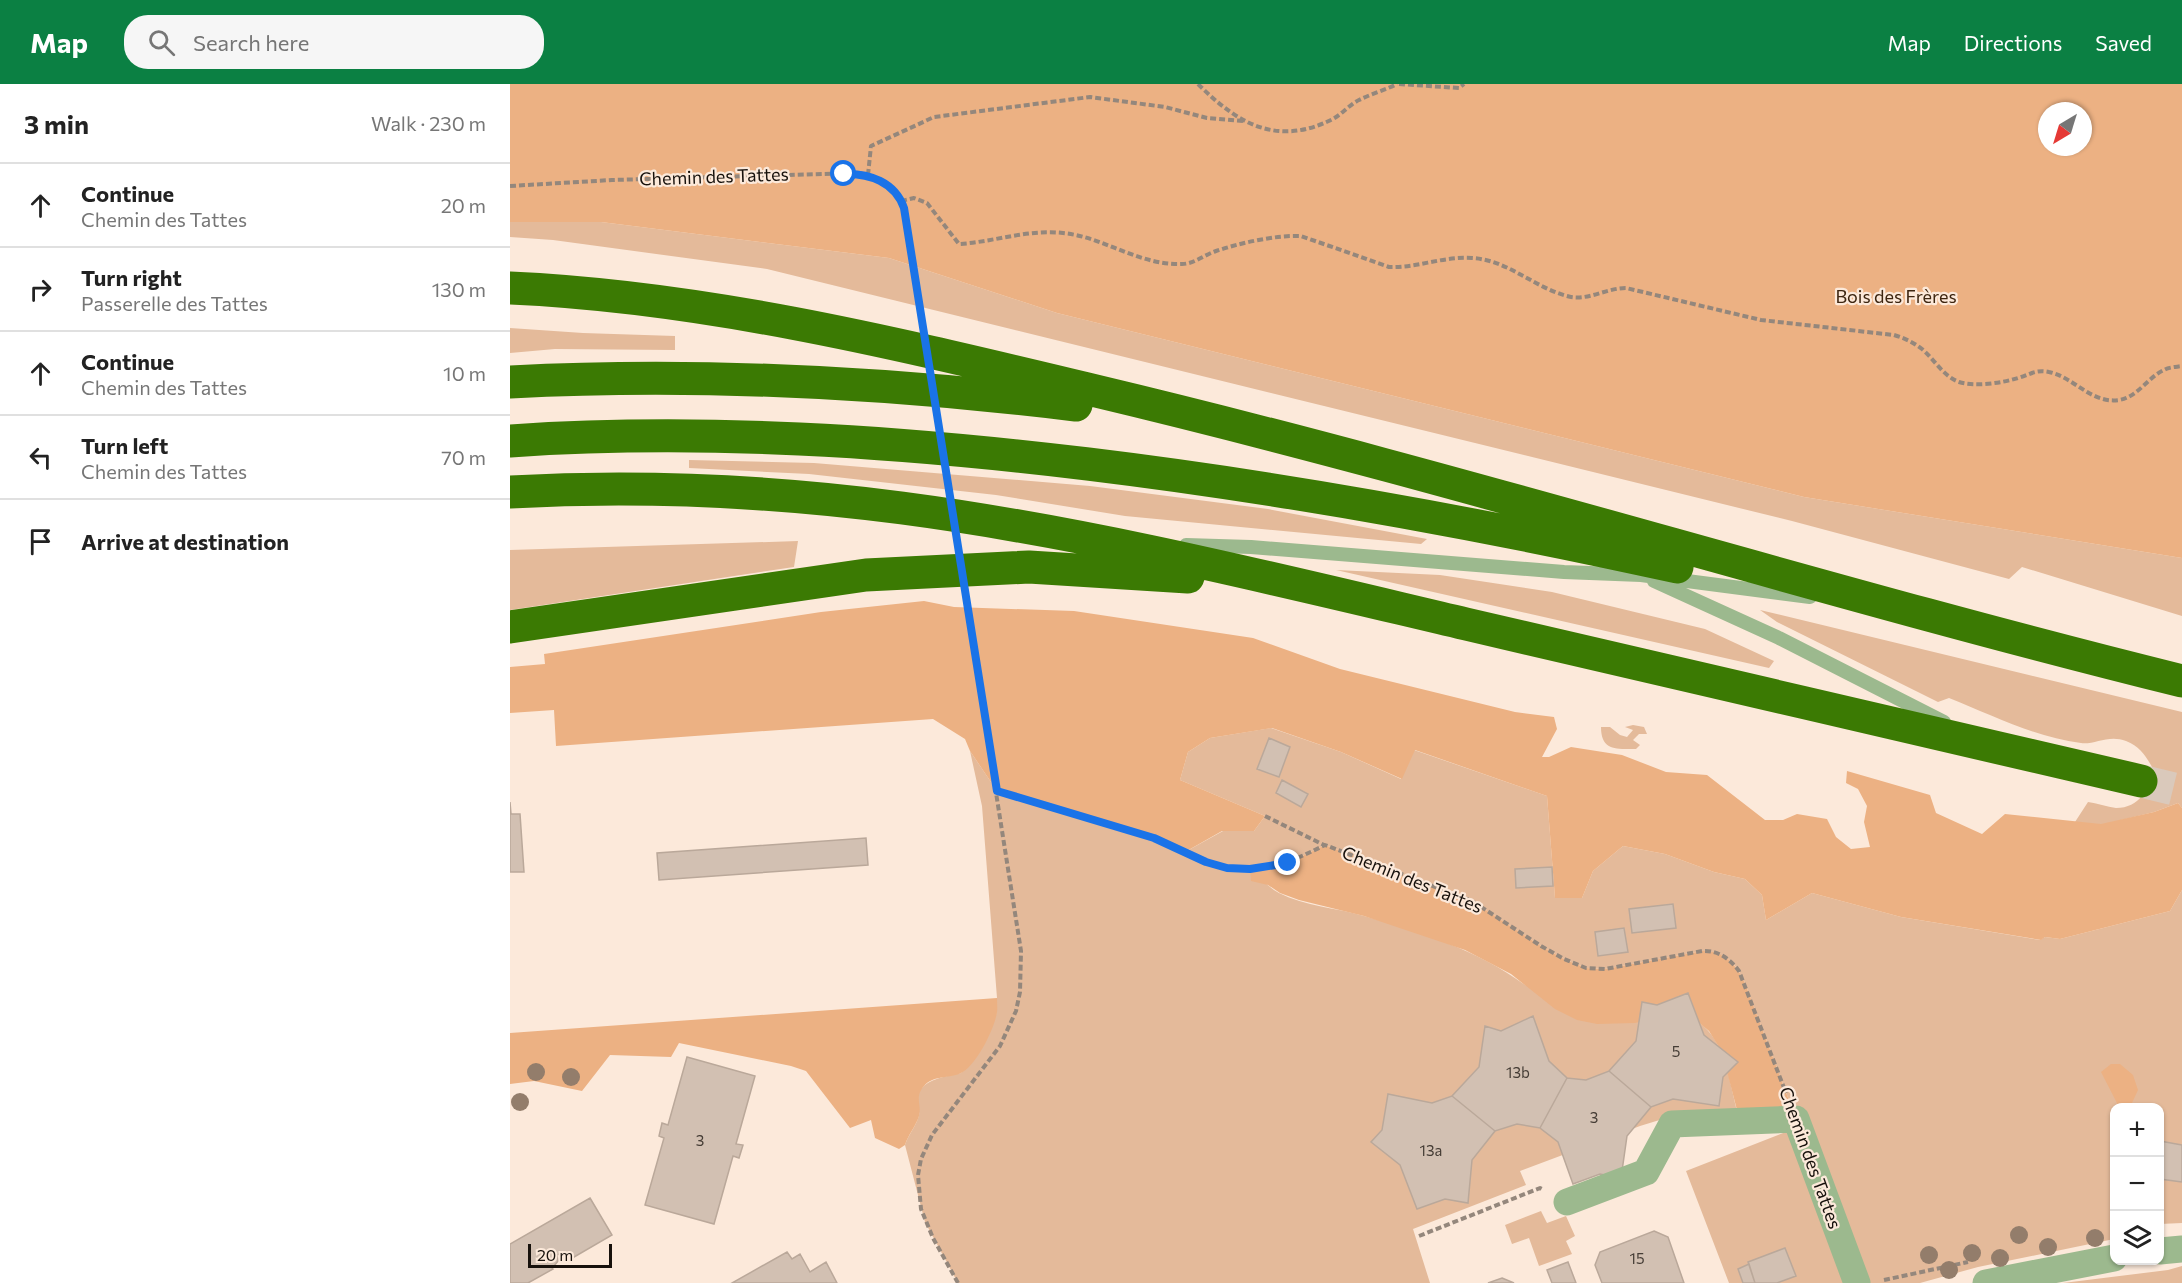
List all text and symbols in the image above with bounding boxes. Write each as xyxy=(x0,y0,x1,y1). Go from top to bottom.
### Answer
search box xyxy=(124,15,544,69)
text: Map xyxy=(30,25,88,59)
icon: search xyxy=(145,26,178,59)
text: Search here xyxy=(193,29,309,56)
text: Map xyxy=(1888,30,1931,55)
text: Directions xyxy=(1964,30,2062,55)
text: Saved xyxy=(2095,30,2152,55)
north arrow xyxy=(2038,102,2092,156)
text: 3 min xyxy=(24,108,89,139)
text: Walk · 230 m xyxy=(371,111,486,135)
route start xyxy=(830,160,856,186)
street label: Chemin des Tattes xyxy=(639,162,789,190)
text: Continue xyxy=(81,180,174,207)
icon: ahead xyxy=(24,189,57,222)
text: 20 m xyxy=(441,193,486,217)
text: Chemin des Tattes xyxy=(81,207,247,231)
text: Turn right xyxy=(81,264,182,291)
icon: right xyxy=(24,273,57,306)
text: 130 m xyxy=(432,277,486,301)
park label: Bois des Frères xyxy=(1835,285,1957,307)
text: Passerelle des Tattes xyxy=(81,291,268,315)
text: Continue xyxy=(81,348,174,375)
icon: ahead xyxy=(24,357,57,390)
text: 10 m xyxy=(443,361,486,385)
text: Chemin des Tattes xyxy=(81,375,247,399)
text: Turn left xyxy=(81,432,168,459)
icon: left xyxy=(24,441,57,474)
text: 70 m xyxy=(441,445,486,469)
text: Chemin des Tattes xyxy=(81,459,247,483)
icon: arrive xyxy=(24,525,57,558)
text: Arrive at destination xyxy=(81,528,289,555)
street label: Chemin des Tattes xyxy=(1339,841,1486,917)
route end xyxy=(1274,849,1300,875)
house number: 5 xyxy=(1672,1042,1680,1060)
house number: 13b xyxy=(1506,1063,1530,1081)
street label: Chemin des Tattes xyxy=(1775,1084,1847,1232)
map controls xyxy=(2110,1103,2164,1265)
button: + xyxy=(2110,1103,2164,1157)
house number: 3 xyxy=(1590,1108,1598,1126)
house number: 3 xyxy=(696,1131,704,1149)
house number: 13a xyxy=(1420,1141,1442,1159)
button: − xyxy=(2110,1157,2164,1211)
button: layers xyxy=(2110,1211,2164,1265)
scale bar xyxy=(528,1241,612,1268)
text: 20 m xyxy=(537,1245,573,1264)
house number: 15 xyxy=(1629,1249,1645,1267)

